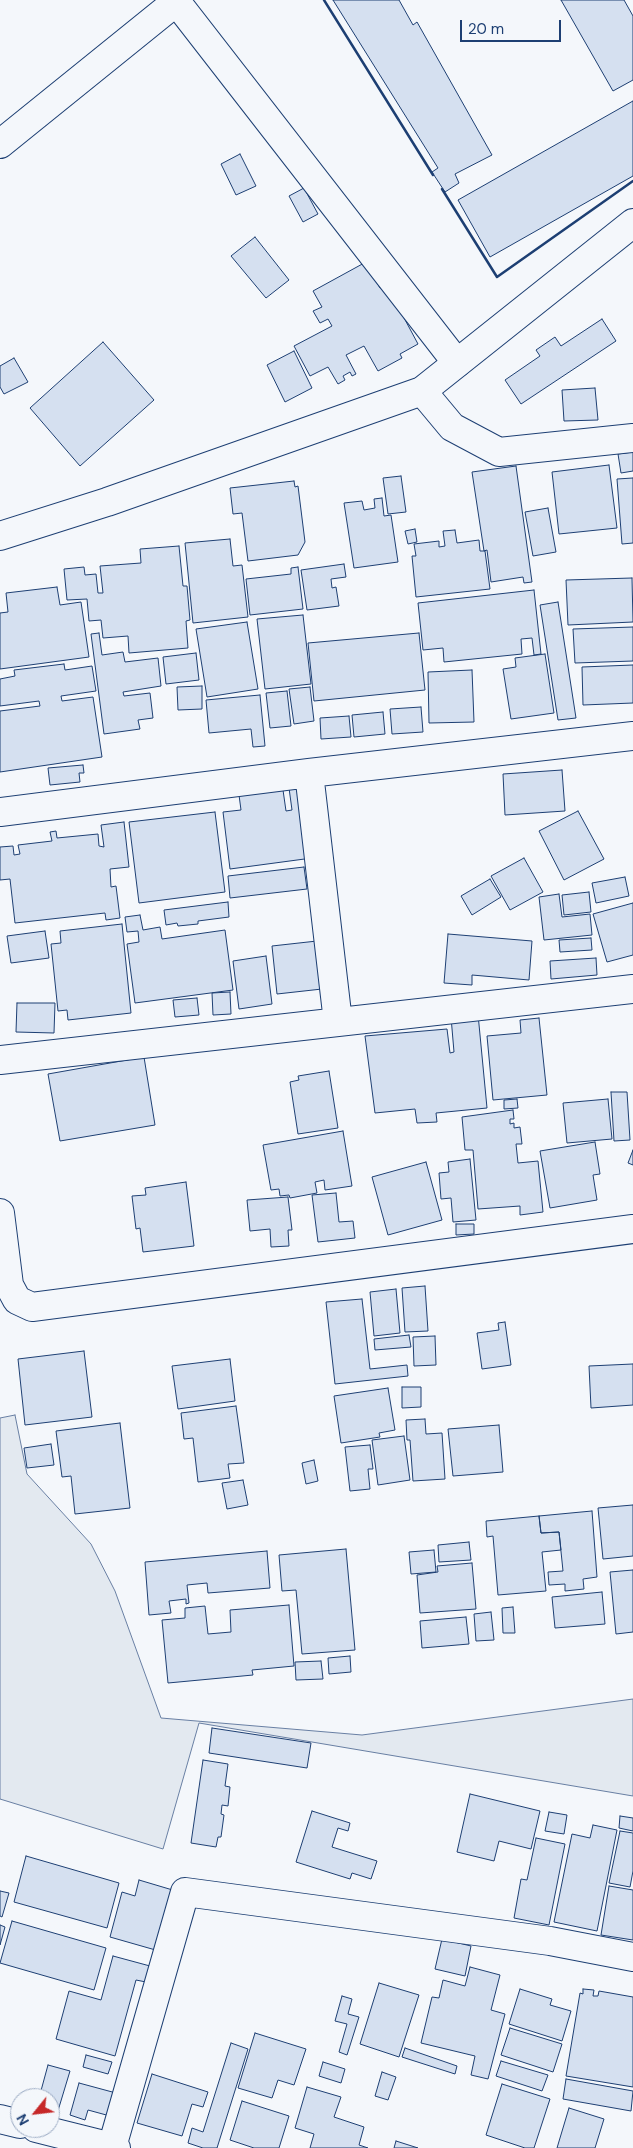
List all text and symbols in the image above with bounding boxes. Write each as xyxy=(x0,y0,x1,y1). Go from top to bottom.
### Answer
scale bar xyxy=(463,10,564,42)
text: 20 m xyxy=(468,19,504,39)
north arrow xyxy=(10,2088,60,2138)
text: N xyxy=(12,2111,33,2129)

